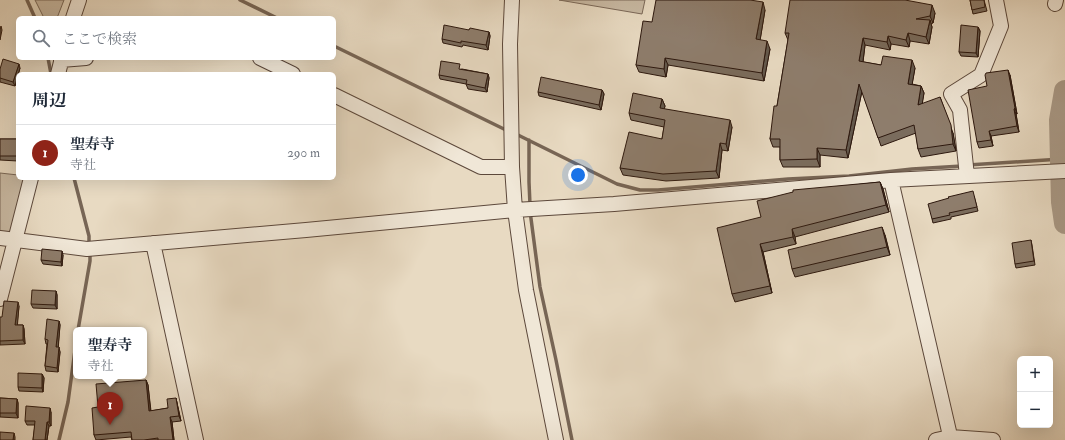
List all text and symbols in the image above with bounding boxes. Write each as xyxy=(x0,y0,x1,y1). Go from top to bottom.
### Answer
search box xyxy=(16,16,336,60)
icon: search xyxy=(30,27,52,49)
text: ここで検索 xyxy=(62,30,137,49)
text: 周辺 xyxy=(32,90,66,111)
text: 聖寿寺 xyxy=(70,135,115,154)
text: 1 xyxy=(43,145,47,161)
text: 290 m xyxy=(287,145,320,161)
text: 寺社 xyxy=(70,157,96,173)
your location xyxy=(568,165,588,185)
popup xyxy=(73,327,147,379)
text: 聖寿寺 xyxy=(87,336,133,355)
map controls xyxy=(1017,356,1053,428)
button: + xyxy=(1017,356,1053,392)
text: 寺社 xyxy=(87,358,114,374)
pin: 1 xyxy=(97,392,123,425)
button: − xyxy=(1017,392,1053,428)

